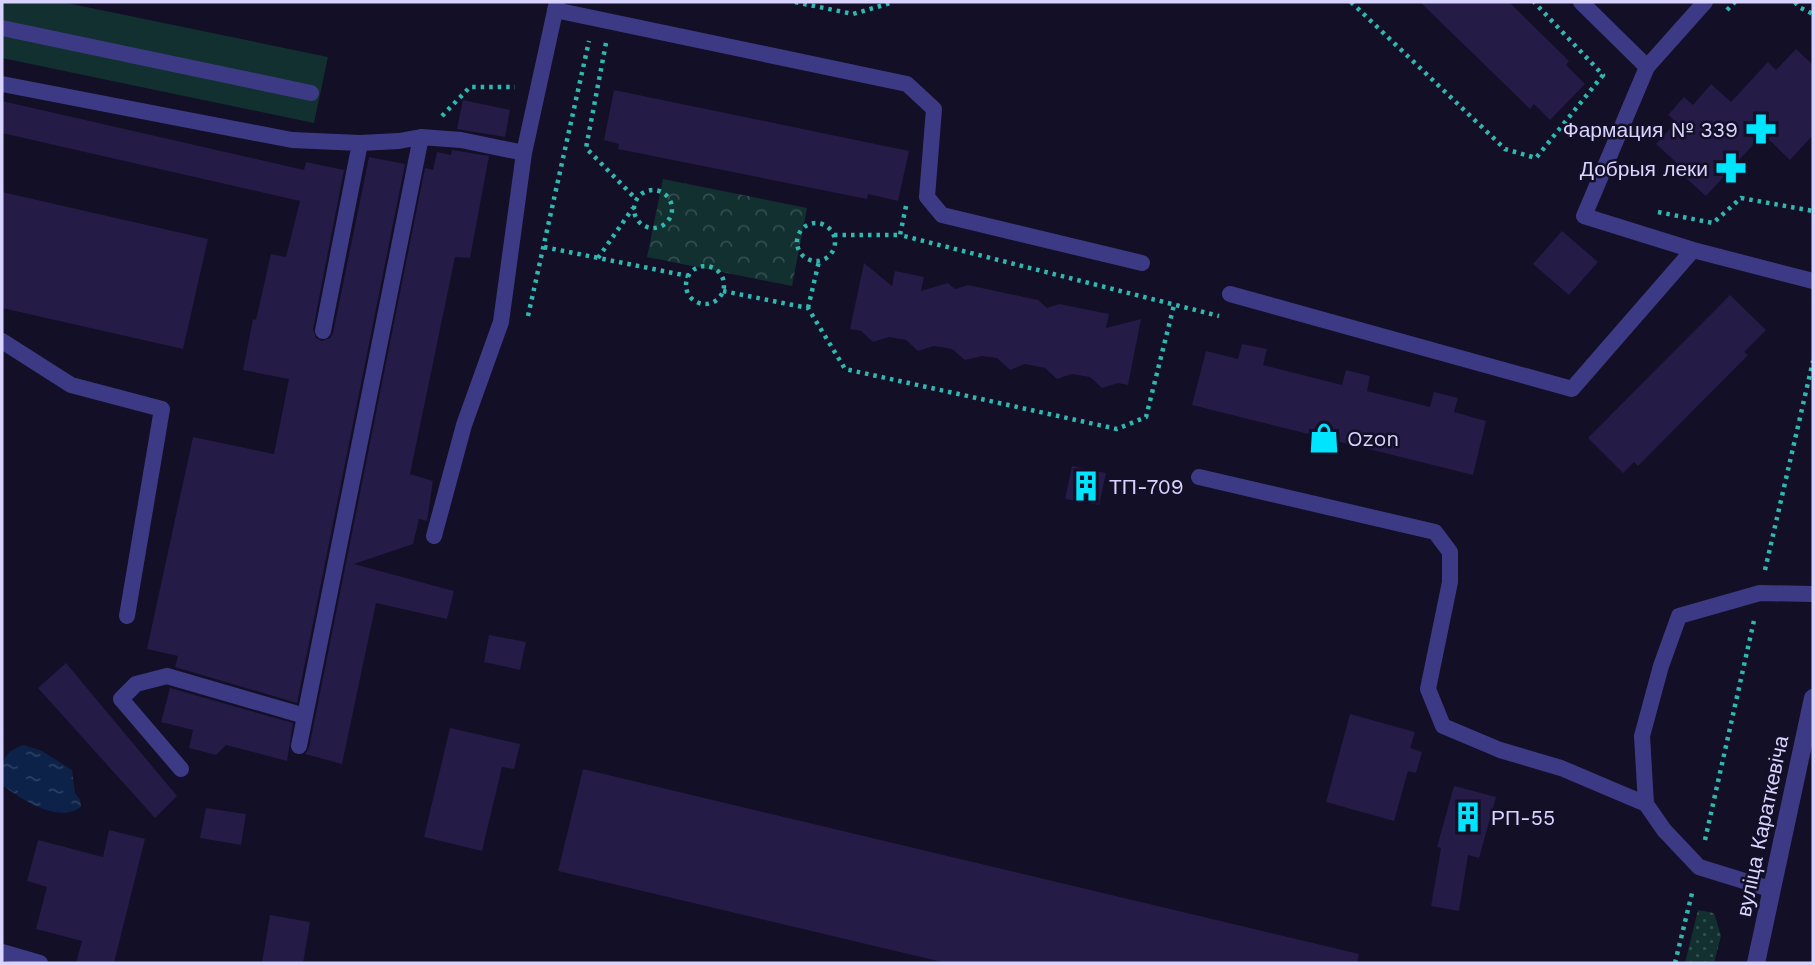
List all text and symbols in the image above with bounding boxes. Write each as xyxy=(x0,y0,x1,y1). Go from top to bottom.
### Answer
pharmacy icon: Фармация № 339 xyxy=(1744,112,1778,146)
place label: Фармация № 339 xyxy=(1563,117,1738,142)
pharmacy icon: Добрыя леки xyxy=(1714,151,1748,185)
place label: Добрыя леки xyxy=(1580,156,1708,181)
shop icon: Ozon xyxy=(1307,421,1341,455)
place label: Ozon xyxy=(1347,426,1399,451)
building icon: ТП-709 xyxy=(1069,469,1103,503)
place label: ТП-709 xyxy=(1109,474,1184,499)
street label: вуліца Караткевіча xyxy=(1731,733,1793,919)
building icon: РП-55 xyxy=(1451,800,1485,834)
place label: РП-55 xyxy=(1491,805,1555,830)

